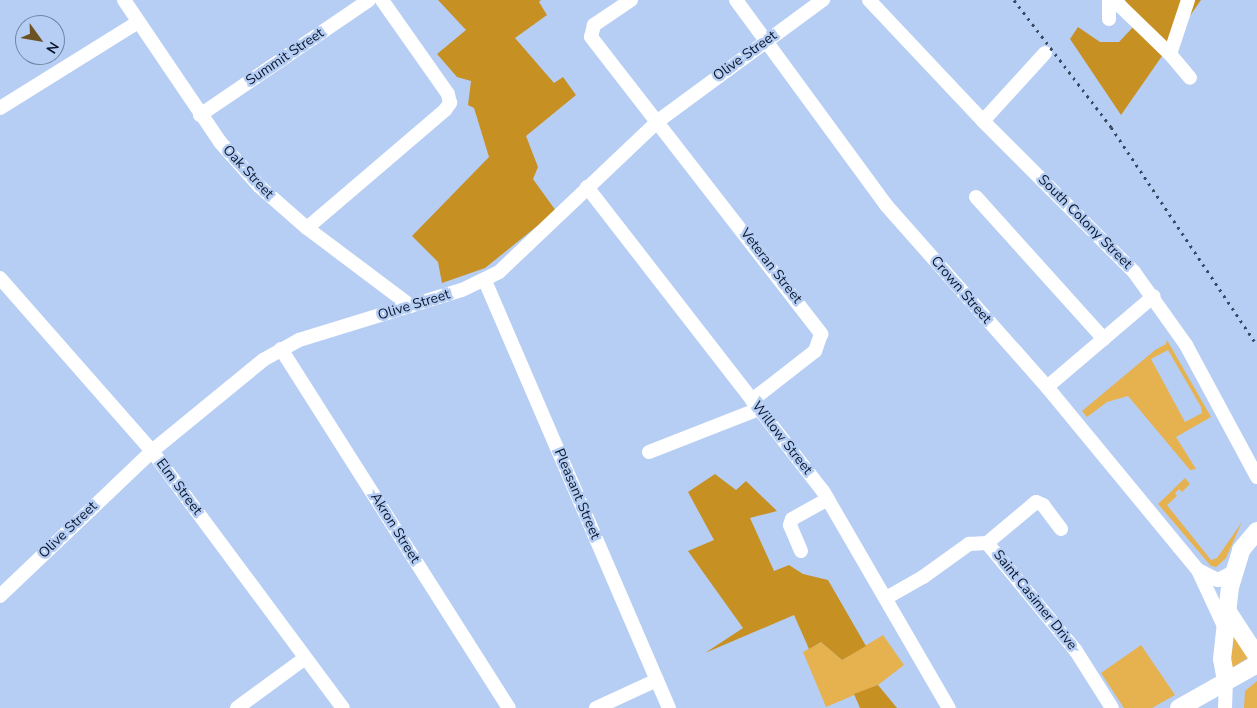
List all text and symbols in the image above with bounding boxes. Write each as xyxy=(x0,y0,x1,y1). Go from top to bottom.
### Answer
north arrow xyxy=(15,15,65,65)
street label: Summit Street xyxy=(243,25,327,89)
street label: Olive Street xyxy=(710,27,780,85)
text: N xyxy=(41,38,63,57)
street label: Oak Street xyxy=(219,142,277,202)
street label: South Colony Street xyxy=(1034,171,1136,273)
street label: Veteran Street xyxy=(736,225,806,307)
street label: Crown Street xyxy=(927,253,995,327)
street label: Olive Street xyxy=(376,286,452,324)
street label: Willow Street xyxy=(748,398,816,478)
street label: Pleasant Street xyxy=(550,446,604,542)
street label: Elm Street xyxy=(152,456,206,518)
street label: Akron Street xyxy=(367,490,423,566)
street label: Olive Street xyxy=(35,498,101,562)
street label: Saint Casimer Drive xyxy=(990,547,1080,653)

